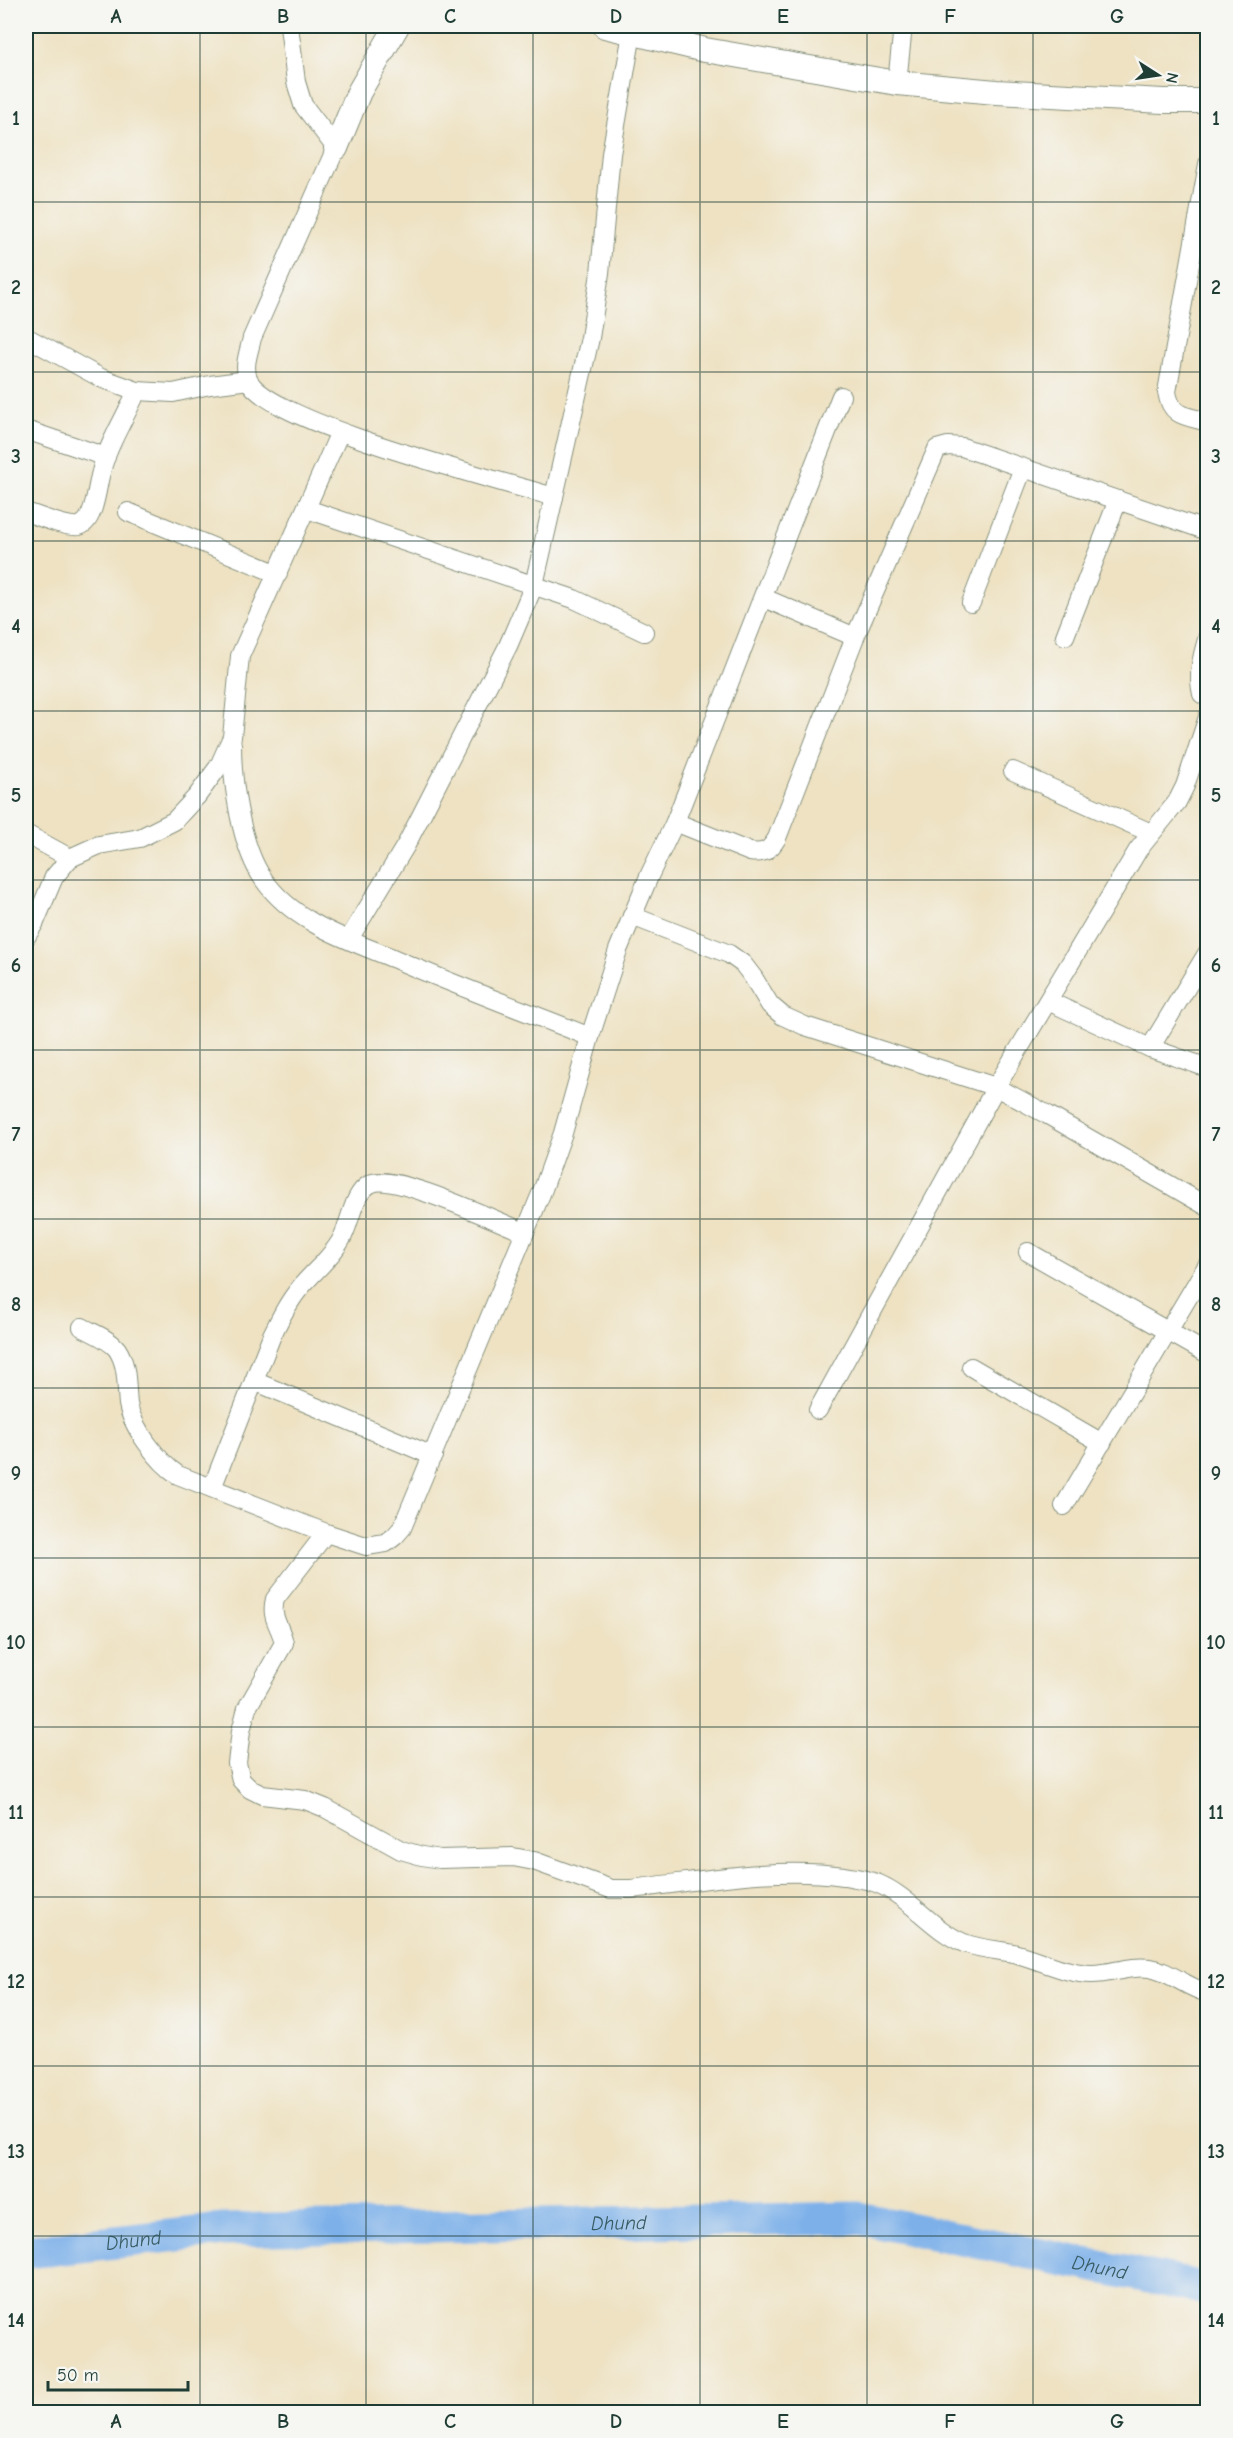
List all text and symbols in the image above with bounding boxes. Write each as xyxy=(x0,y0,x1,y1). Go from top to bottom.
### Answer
text: A xyxy=(110,5,122,28)
text: B xyxy=(277,5,289,28)
text: C xyxy=(444,5,456,28)
text: D xyxy=(610,5,622,28)
text: E xyxy=(777,5,789,28)
text: F xyxy=(944,5,956,28)
text: G xyxy=(1110,5,1124,28)
north arrow xyxy=(1128,45,1188,105)
text: N xyxy=(1162,71,1182,85)
text: 1 xyxy=(12,107,20,130)
text: 1 xyxy=(1212,107,1220,130)
text: 2 xyxy=(11,276,21,299)
text: 2 xyxy=(1211,276,1221,299)
text: 3 xyxy=(11,445,21,468)
text: 3 xyxy=(1211,445,1221,468)
text: 4 xyxy=(11,615,21,638)
text: 4 xyxy=(1211,615,1221,638)
text: 5 xyxy=(11,784,21,807)
text: 5 xyxy=(1211,784,1221,807)
text: 6 xyxy=(11,954,21,977)
text: 6 xyxy=(1211,954,1221,977)
text: 7 xyxy=(12,1123,21,1146)
text: 7 xyxy=(1212,1123,1221,1146)
text: 8 xyxy=(11,1293,21,1316)
text: 8 xyxy=(1211,1293,1221,1316)
text: 9 xyxy=(11,1462,21,1485)
text: 9 xyxy=(1211,1462,1221,1485)
text: 10 xyxy=(6,1631,26,1654)
text: 10 xyxy=(1206,1631,1226,1654)
text: 11 xyxy=(8,1801,24,1824)
text: 11 xyxy=(1208,1801,1224,1824)
text: 12 xyxy=(7,1970,25,1993)
text: 12 xyxy=(1207,1970,1225,1993)
text: 13 xyxy=(7,2140,25,2163)
text: 13 xyxy=(1207,2140,1225,2163)
water label: Dhund xyxy=(591,2211,648,2235)
water label: Dhund xyxy=(104,2226,164,2255)
water label: Dhund xyxy=(1070,2251,1131,2285)
text: 14 xyxy=(7,2309,25,2332)
text: 14 xyxy=(1207,2309,1225,2332)
scale bar xyxy=(48,2354,188,2392)
text: 50 m xyxy=(57,2365,99,2386)
text: A xyxy=(110,2410,122,2433)
text: B xyxy=(277,2410,289,2433)
text: C xyxy=(444,2410,456,2433)
text: D xyxy=(610,2410,622,2433)
text: E xyxy=(777,2410,789,2433)
text: F xyxy=(944,2410,956,2433)
text: G xyxy=(1110,2410,1124,2433)

